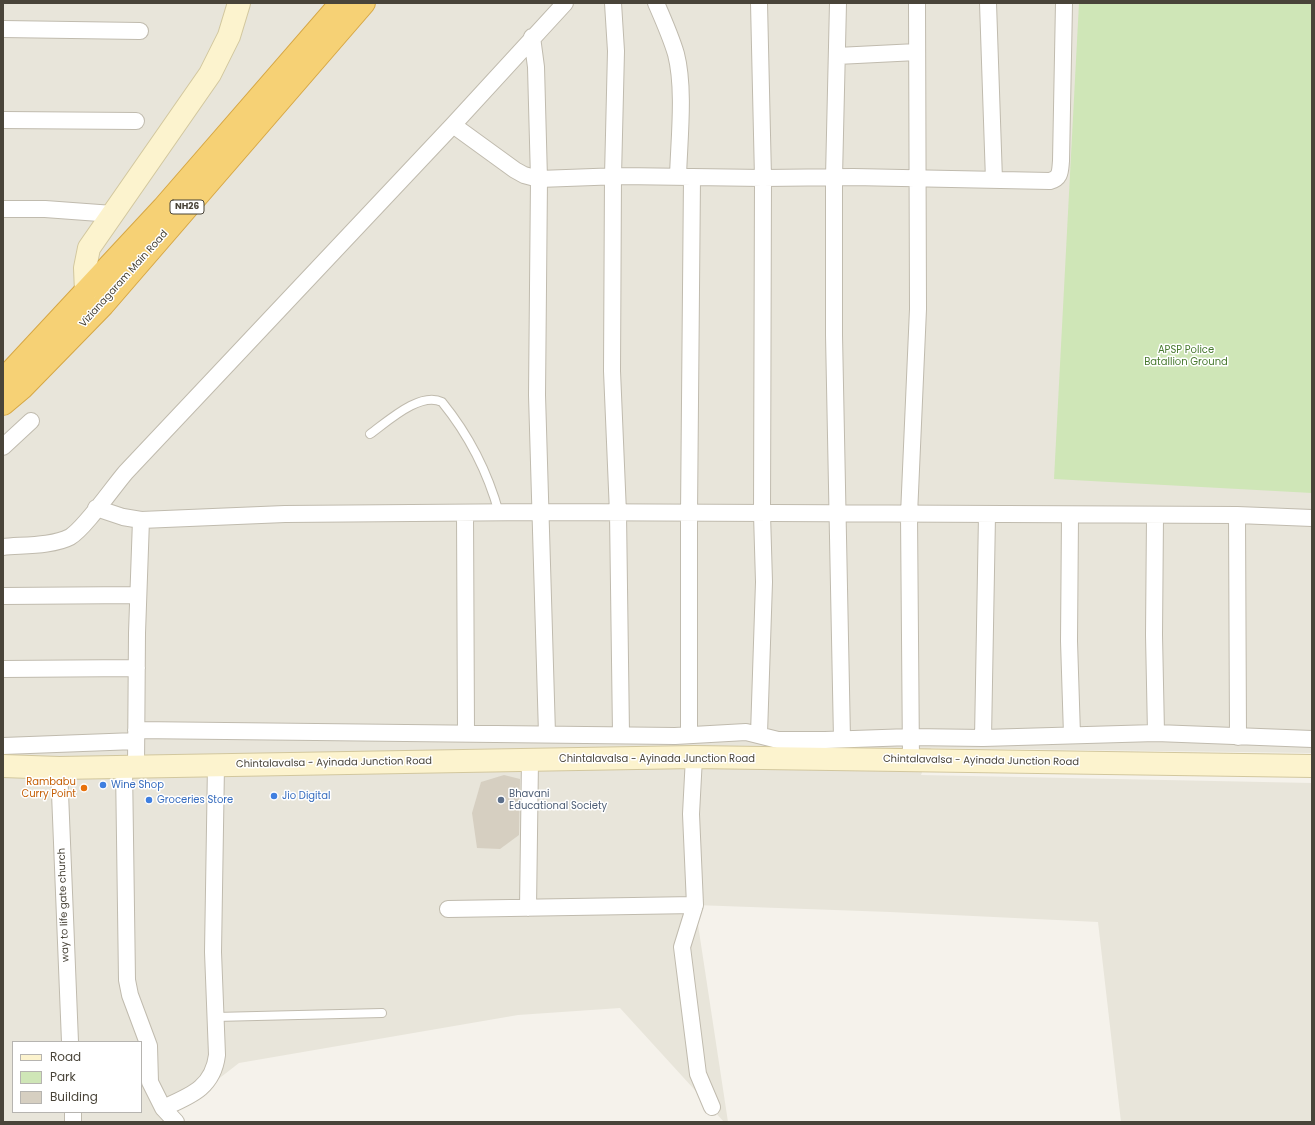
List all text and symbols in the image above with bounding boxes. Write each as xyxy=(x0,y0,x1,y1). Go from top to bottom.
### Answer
road number: NH26 xyxy=(170,200,204,214)
street label: Vizianagaram Main Road xyxy=(77,228,171,330)
park label: APSP Police Batallion Ground xyxy=(1144,344,1228,368)
street label: Chintalavalsa - Ayinada Junction Road xyxy=(559,753,755,765)
street label: Chintalavalsa - Ayinada Junction Road xyxy=(883,753,1079,769)
street label: Chintalavalsa - Ayinada Junction Road xyxy=(236,755,432,771)
place label: Rambabu Curry Point xyxy=(21,776,76,800)
place label: Wine Shop xyxy=(111,779,164,791)
marker: Wine Shop xyxy=(98,780,108,790)
marker: Rambabu Curry Point xyxy=(79,783,89,793)
place label: Bhavani Educational Society xyxy=(509,788,607,812)
place label: Jio Digital xyxy=(282,790,330,802)
marker: Jio Digital xyxy=(269,791,279,801)
place label: Groceries Store xyxy=(157,794,233,806)
marker: Groceries Store xyxy=(144,795,154,805)
marker: Bhavani Educational Society xyxy=(496,795,506,805)
street label: way to life gate church xyxy=(56,848,72,962)
legend xyxy=(12,1041,142,1113)
text: Road xyxy=(50,1048,81,1065)
text: Park xyxy=(50,1068,76,1085)
text: Building xyxy=(50,1088,98,1105)

